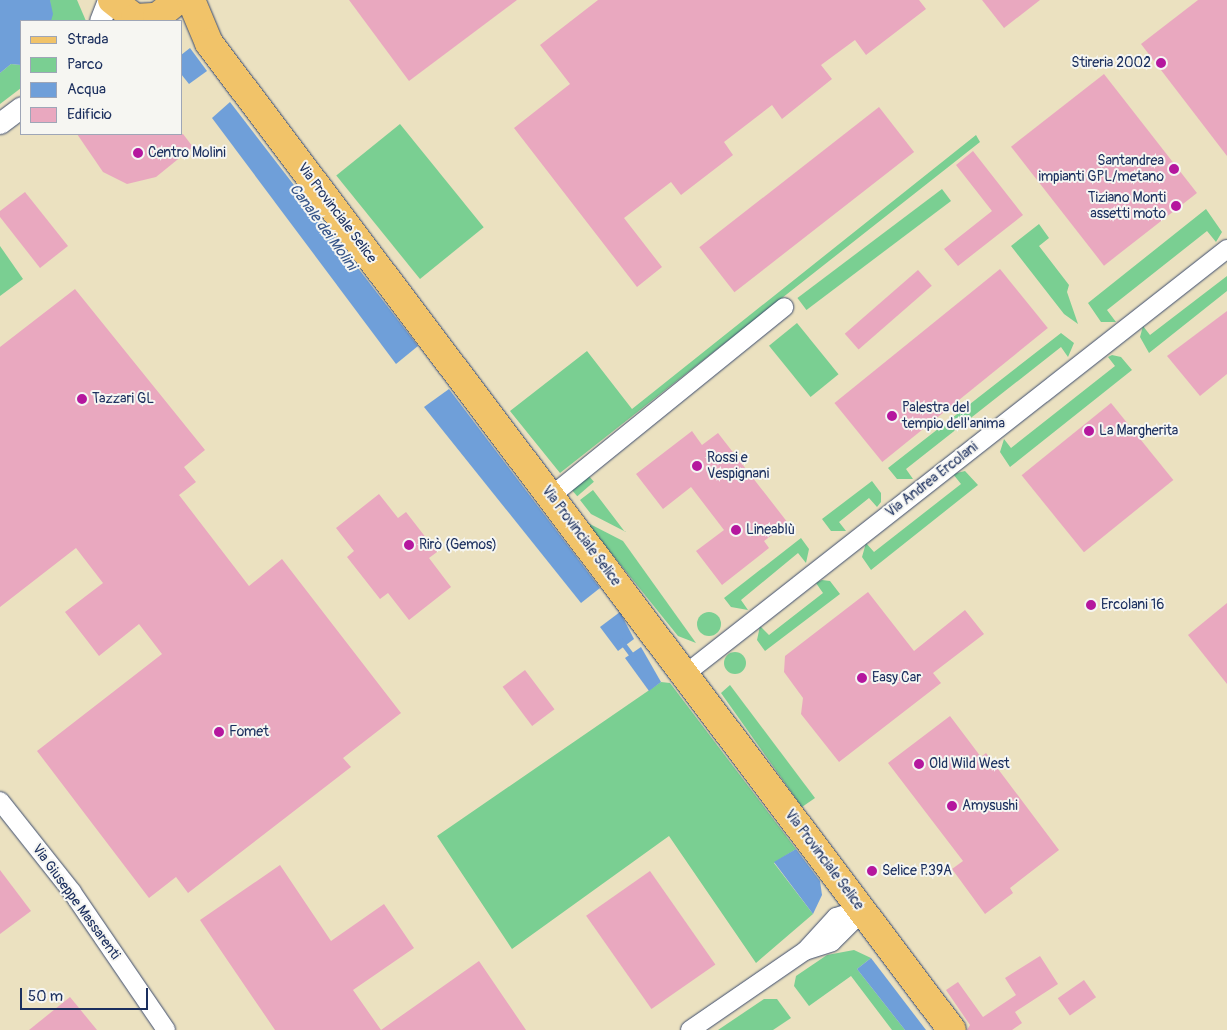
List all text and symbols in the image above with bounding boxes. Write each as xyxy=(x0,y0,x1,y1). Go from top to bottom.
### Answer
legend xyxy=(20,20,182,135)
text: Strada xyxy=(67,30,108,49)
text: Parco xyxy=(67,55,103,74)
place label: Stireria 2002 xyxy=(1071,55,1151,71)
marker: Stireria 2002 xyxy=(1155,57,1167,69)
text: Acqua xyxy=(67,80,106,99)
text: Edificio xyxy=(67,105,112,124)
place label: Centro Molini xyxy=(148,145,226,161)
marker: Centro Molini xyxy=(132,147,144,159)
place label: Santandrea impianti GPL/metano xyxy=(1039,153,1164,186)
street label: Via Provinciale Selice xyxy=(294,160,380,266)
marker: Santandrea impianti GPL/metano xyxy=(1168,163,1180,175)
water label: Canale dei Molini xyxy=(286,180,360,274)
place label: Tiziano Monti assetti moto xyxy=(1088,190,1166,222)
marker: Tiziano Monti assetti moto xyxy=(1170,200,1182,212)
place label: Tazzari GL xyxy=(92,391,154,407)
marker: Tazzari GL xyxy=(76,393,88,405)
place label: Palestra del tempio dell'anima xyxy=(902,400,1005,432)
marker: Palestra del tempio dell'anima xyxy=(886,410,898,422)
place label: La Margherita xyxy=(1099,423,1178,439)
marker: La Margherita xyxy=(1083,425,1095,437)
street label: Via Andrea Ercolani xyxy=(883,439,981,521)
place label: Rossi e Vespignani xyxy=(707,450,769,482)
marker: Rossi e Vespignani xyxy=(691,460,703,472)
street label: Via Provinciale Selice xyxy=(538,483,624,589)
place label: Lineablù xyxy=(746,522,795,538)
marker: Lineablù xyxy=(730,524,742,536)
place label: Rirò (Gemos) xyxy=(419,537,497,553)
marker: Rirò (Gemos) xyxy=(403,539,415,551)
place label: Ercolani 16 xyxy=(1101,597,1164,613)
marker: Ercolani 16 xyxy=(1085,599,1097,611)
place label: Easy Car xyxy=(872,670,921,686)
marker: Easy Car xyxy=(856,672,868,684)
place label: Fomet xyxy=(229,724,269,740)
marker: Fomet xyxy=(213,726,225,738)
place label: Old Wild West xyxy=(929,756,1010,772)
marker: Old Wild West xyxy=(913,758,925,770)
place label: Amysushi xyxy=(962,798,1018,814)
marker: Amysushi xyxy=(946,800,958,812)
street label: Via Provinciale Selice xyxy=(781,807,867,913)
street label: Via Giuseppe Massarenti xyxy=(29,841,123,963)
place label: Selice P.39A xyxy=(882,863,952,879)
marker: Selice P.39A xyxy=(866,865,878,877)
scale bar xyxy=(22,978,150,1010)
text: 50 m xyxy=(28,987,63,1006)

